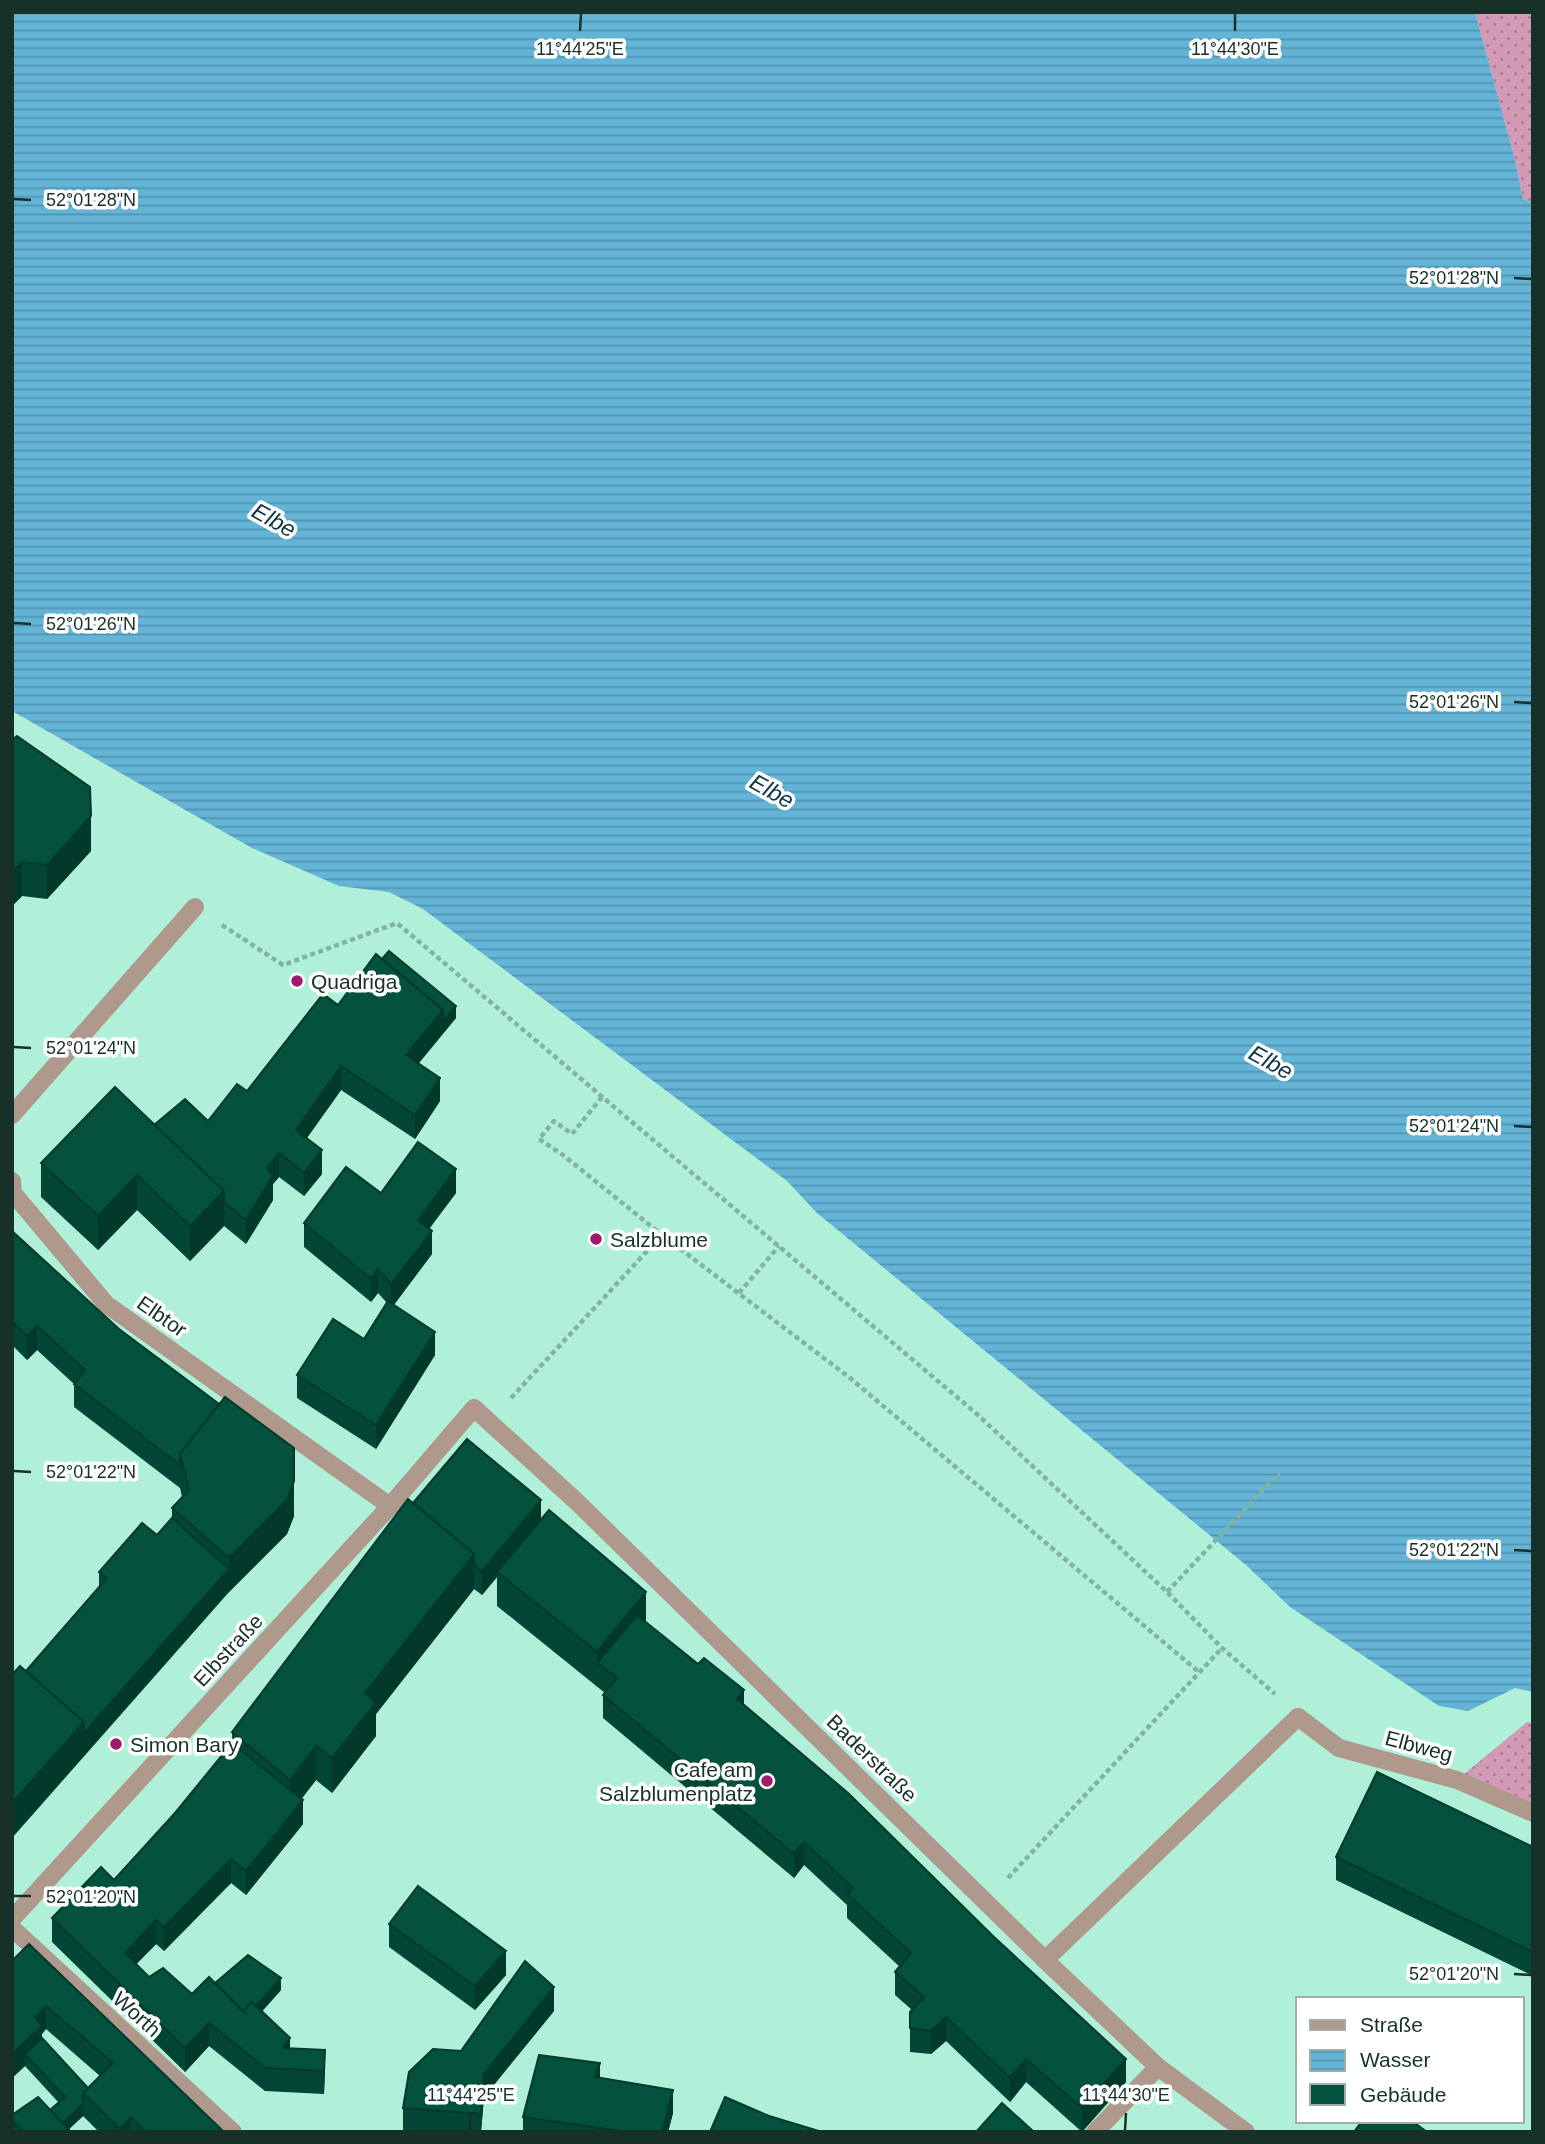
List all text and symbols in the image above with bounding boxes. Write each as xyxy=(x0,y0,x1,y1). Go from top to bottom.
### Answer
text: 11°44'25"E xyxy=(536,39,624,59)
text: 11°44'30"E xyxy=(1191,39,1279,59)
text: 52°01'28"N xyxy=(46,190,136,210)
text: 52°01'28"N xyxy=(1409,268,1499,288)
water label: Elbe xyxy=(248,497,300,543)
text: 52°01'26"N xyxy=(46,614,136,634)
text: 52°01'26"N xyxy=(1409,692,1499,712)
water label: Elbe xyxy=(746,768,798,814)
place label: Quadriga xyxy=(311,970,398,993)
marker: Quadriga xyxy=(289,973,305,989)
text: 52°01'24"N xyxy=(46,1038,136,1058)
water label: Elbe xyxy=(1245,1039,1297,1085)
text: 52°01'24"N xyxy=(1409,1116,1499,1136)
place label: Salzblume xyxy=(610,1228,708,1251)
marker: Salzblume xyxy=(588,1231,604,1247)
street label: Elbtor xyxy=(133,1291,191,1341)
text: 52°01'22"N xyxy=(46,1462,136,1482)
text: 52°01'22"N xyxy=(1409,1540,1499,1560)
street label: Elbstraße xyxy=(189,1609,267,1691)
street label: Baderstraße xyxy=(822,1710,922,1806)
street label: Elbweg xyxy=(1383,1726,1455,1766)
place label: Simon Bary xyxy=(130,1733,239,1756)
marker: Simon Bary xyxy=(108,1736,124,1752)
place label: Cafe am Salzblumenplatz xyxy=(599,1758,753,1805)
marker: Cafe am Salzblumenplatz xyxy=(759,1773,775,1789)
text: 52°01'20"N xyxy=(46,1887,136,1907)
text: 52°01'20"N xyxy=(1409,1964,1499,1984)
street label: Worth xyxy=(109,1987,165,2041)
legend xyxy=(1296,1997,1524,2123)
text: Straße xyxy=(1360,2013,1423,2036)
text: Wasser xyxy=(1360,2048,1430,2071)
text: Gebäude xyxy=(1360,2083,1446,2106)
text: 11°44'25"E xyxy=(427,2085,515,2105)
text: 11°44'30"E xyxy=(1082,2085,1170,2105)

